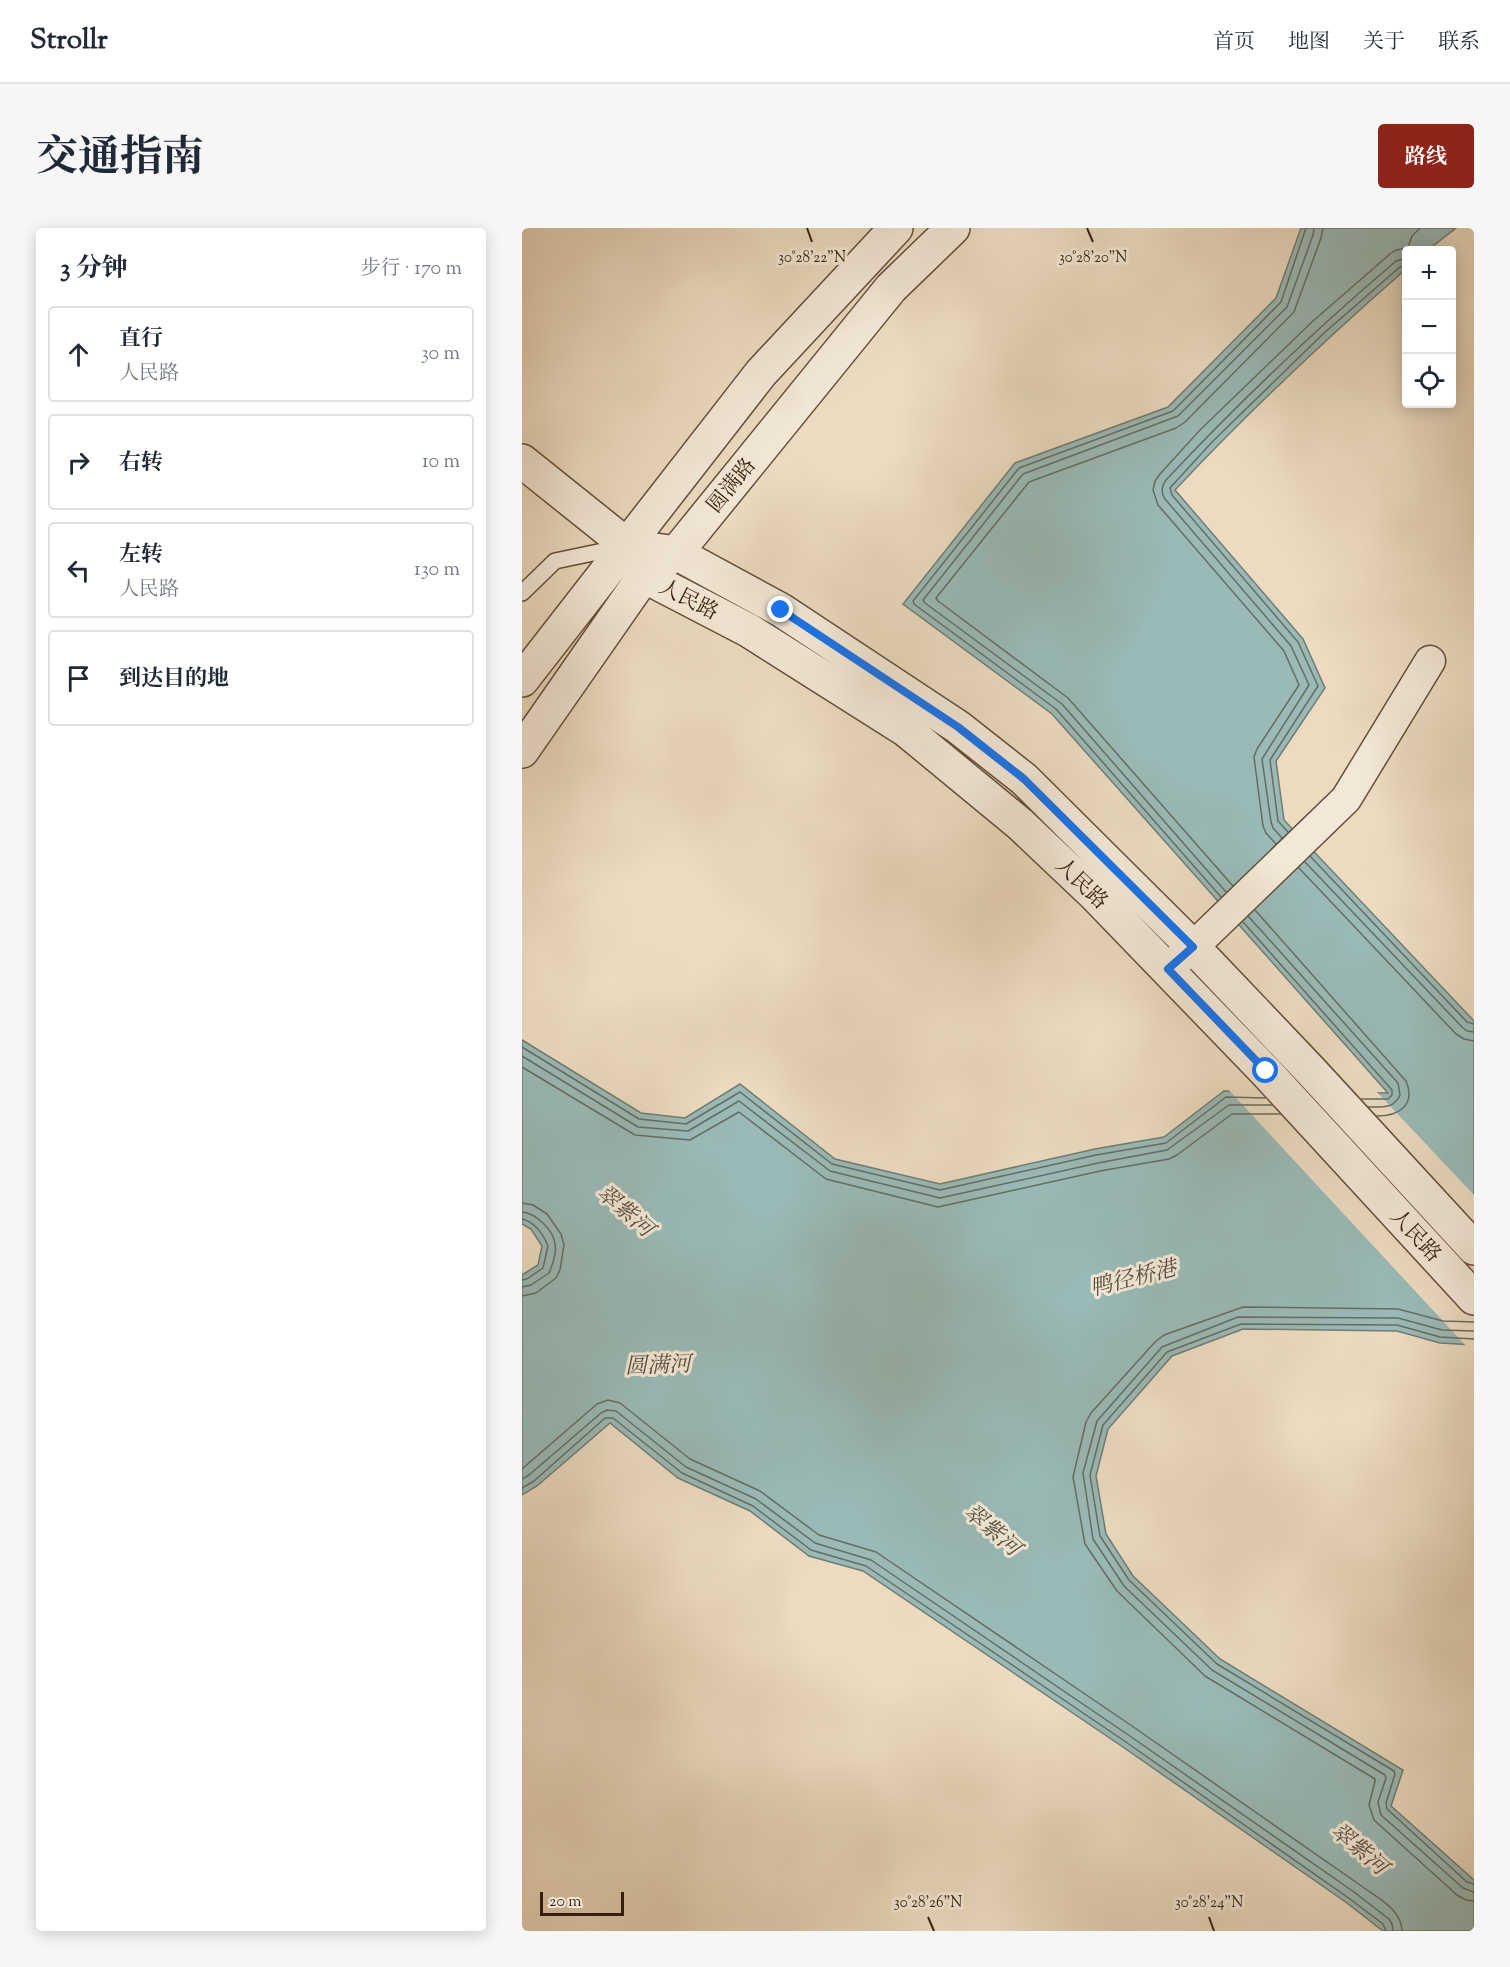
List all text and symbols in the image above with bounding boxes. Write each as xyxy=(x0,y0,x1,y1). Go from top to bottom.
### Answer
text: Strollr xyxy=(30,21,108,61)
text: 首页 xyxy=(1213,28,1255,58)
text: 地图 xyxy=(1288,28,1330,58)
text: 关于 xyxy=(1363,28,1405,58)
text: 联系 xyxy=(1438,28,1480,58)
button: 路线 xyxy=(1378,124,1474,188)
text: 交通指南 xyxy=(36,130,204,190)
map controls xyxy=(1402,246,1456,408)
button: + xyxy=(1402,246,1456,300)
text: 30°28'22"N xyxy=(778,248,846,269)
text: 30°28'20"N xyxy=(1059,248,1127,269)
text: 3 分钟 xyxy=(60,251,128,288)
text: 步行 · 170 m xyxy=(361,255,462,284)
button: − xyxy=(1402,300,1456,354)
text: 直行 xyxy=(119,324,163,356)
icon: ahead xyxy=(62,338,95,371)
text: 30 m xyxy=(421,340,460,369)
button: locate xyxy=(1402,354,1456,408)
text: 人民路 xyxy=(119,360,179,389)
icon: right xyxy=(62,446,95,479)
text: 右转 xyxy=(119,448,163,480)
text: 10 m xyxy=(422,448,460,477)
street label: 圆满路 xyxy=(701,452,764,520)
text: 左转 xyxy=(119,540,163,572)
icon: left xyxy=(62,554,95,587)
text: 130 m xyxy=(414,556,460,585)
street label: 人民路 xyxy=(653,573,723,628)
text: 人民路 xyxy=(119,576,179,605)
route end xyxy=(767,596,793,622)
icon: arrive xyxy=(62,662,95,695)
text: 到达目的地 xyxy=(119,664,229,696)
street label: 人民路 xyxy=(1048,852,1114,917)
route start xyxy=(1252,1057,1278,1083)
water label: 翠紫河 xyxy=(589,1179,662,1249)
street label: 人民路 xyxy=(1382,1203,1447,1270)
water label: 鸭径桥港 xyxy=(1087,1253,1183,1306)
water label: 圆满河 xyxy=(625,1350,696,1384)
water label: 翠紫河 xyxy=(956,1498,1029,1568)
water label: 翠紫河 xyxy=(1323,1817,1396,1887)
scale bar xyxy=(540,1889,624,1916)
text: 20 m xyxy=(549,1891,582,1914)
text: 30°28'26"N xyxy=(894,1893,962,1914)
text: 30°28'24"N xyxy=(1175,1893,1243,1914)

